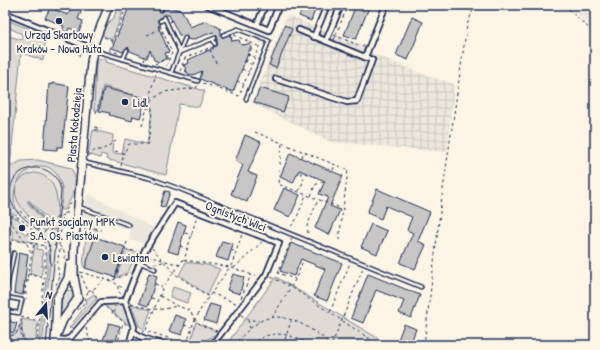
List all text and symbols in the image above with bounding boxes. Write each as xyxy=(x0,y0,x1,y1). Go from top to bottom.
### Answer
marker: Urząd Skarbowy Kraków - Nowa Huta xyxy=(54,16,64,26)
place label: Urząd Skarbowy Kraków - Nowa Huta xyxy=(17,26,102,57)
street label: Piasta Kołodzieja xyxy=(62,87,86,163)
place label: Lidl xyxy=(133,94,149,111)
marker: Lidl xyxy=(120,97,130,107)
street label: Ognistych Wici xyxy=(203,197,269,235)
place label: Punkt socjalny MPK S.A. Os. Piastów xyxy=(30,213,116,244)
marker: Punkt socjalny MPK S.A. Os. Piastów xyxy=(17,223,27,233)
place label: Lewiatan xyxy=(113,249,149,266)
marker: Lewiatan xyxy=(100,252,110,262)
north arrow xyxy=(26,284,66,324)
text: N xyxy=(44,287,54,302)

